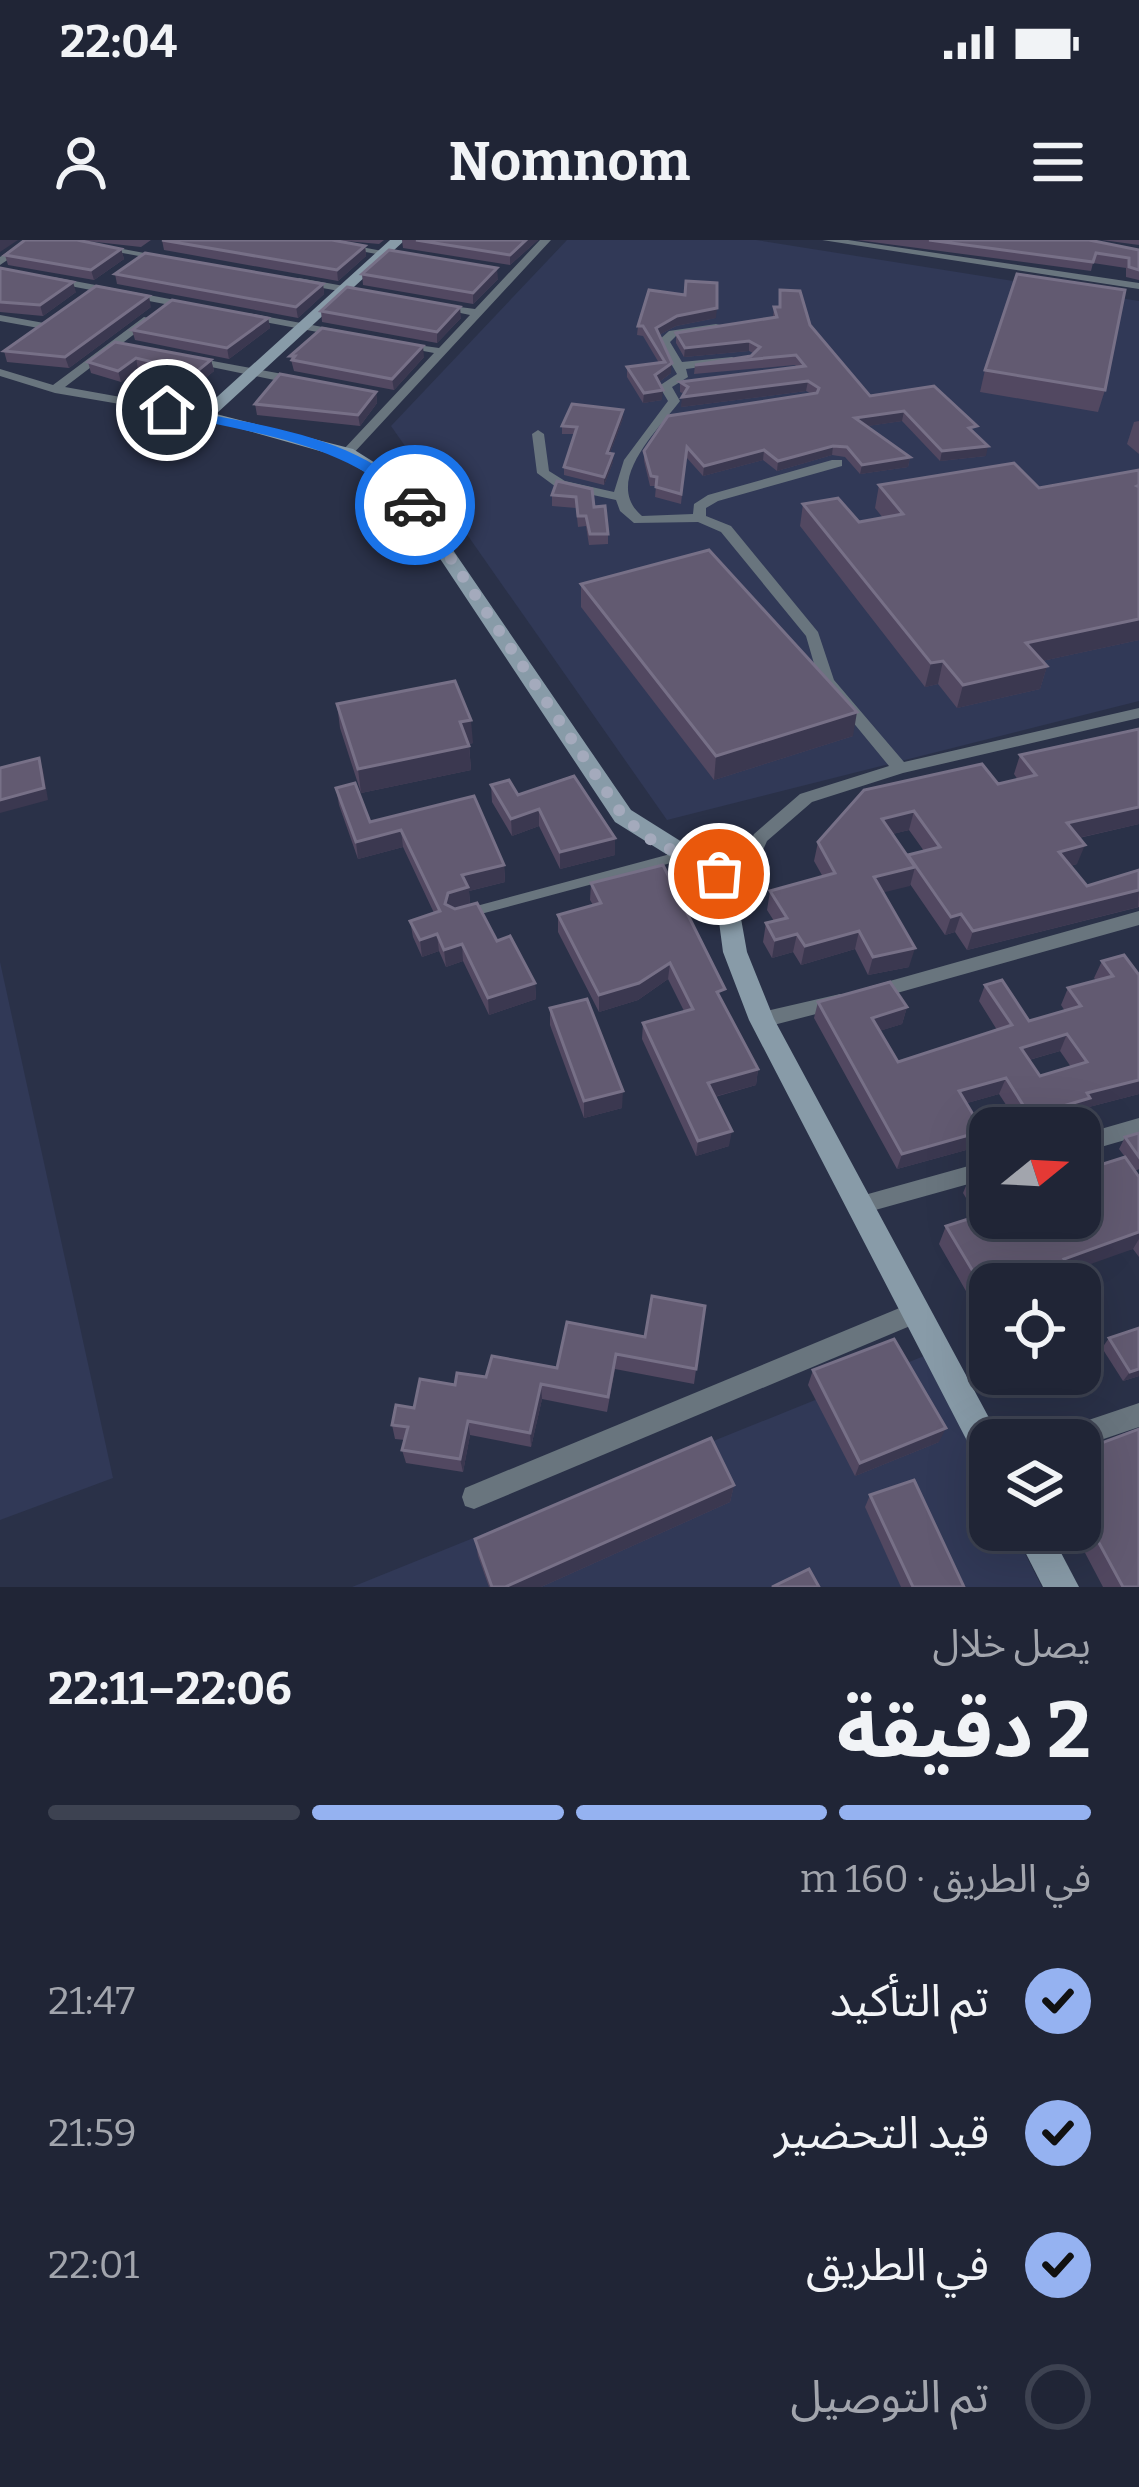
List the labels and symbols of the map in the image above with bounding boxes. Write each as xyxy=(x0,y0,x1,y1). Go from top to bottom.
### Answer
pin xyxy=(116,359,218,461)
courier xyxy=(355,445,475,565)
pin xyxy=(668,823,770,925)
north arrow xyxy=(969,1107,1101,1239)

